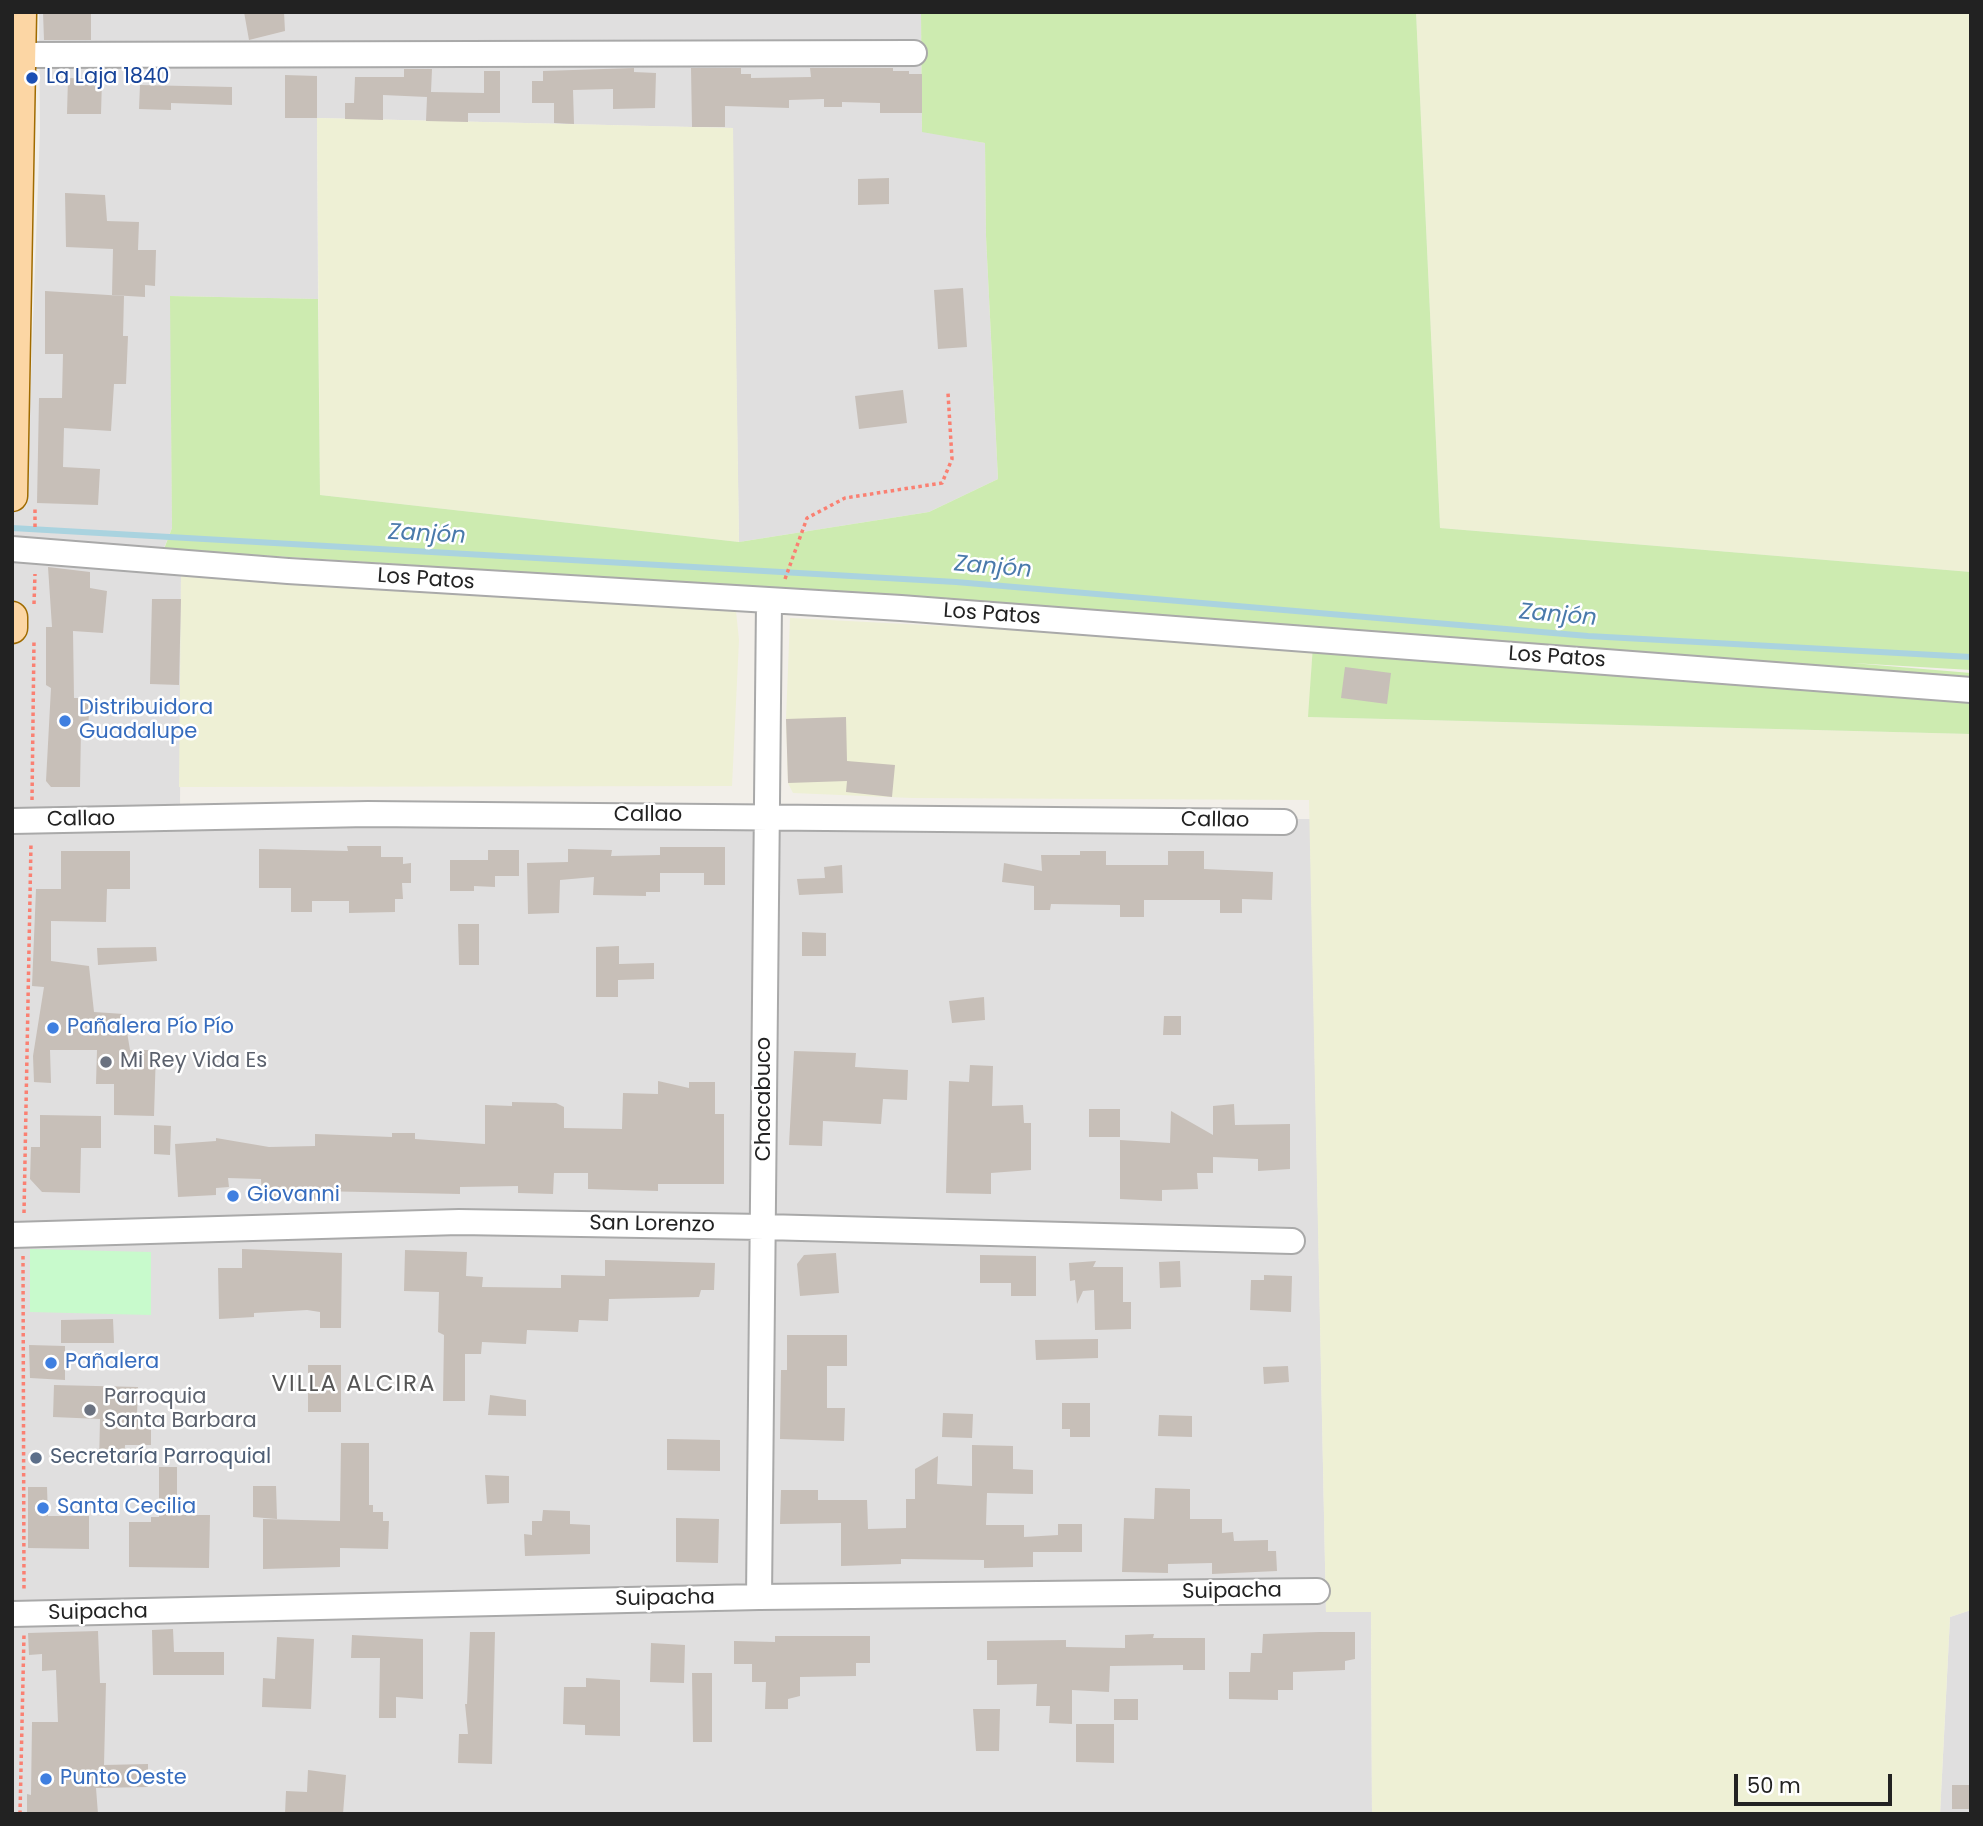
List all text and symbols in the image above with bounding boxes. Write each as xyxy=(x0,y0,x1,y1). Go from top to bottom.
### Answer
place label: La Laja 1840 xyxy=(46,65,170,91)
marker: La Laja 1840 xyxy=(24,70,40,86)
water label: Zanjón xyxy=(387,519,467,551)
water label: Zanjón xyxy=(953,551,1033,585)
street label: Los Patos xyxy=(376,564,476,596)
street label: Los Patos xyxy=(942,599,1042,631)
water label: Zanjón xyxy=(1518,599,1598,633)
street label: Los Patos xyxy=(1507,642,1607,674)
place label: Distribuidora Guadalupe xyxy=(79,696,213,746)
marker: Distribuidora Guadalupe xyxy=(57,713,73,729)
street label: Callao xyxy=(614,803,682,829)
street label: Callao xyxy=(47,807,115,833)
street label: Callao xyxy=(1181,808,1249,834)
place label: Pañalera Pío Pío xyxy=(67,1015,234,1041)
marker: Pañalera Pío Pío xyxy=(45,1020,61,1036)
street label: Chacabuco xyxy=(752,1037,778,1161)
place label: Mi Rey Vida Es xyxy=(120,1049,267,1075)
marker: Mi Rey Vida Es xyxy=(98,1054,114,1070)
place label: Giovanni xyxy=(247,1183,340,1209)
marker: Giovanni xyxy=(225,1188,241,1204)
street label: San Lorenzo xyxy=(589,1211,715,1239)
place label: Pañalera xyxy=(65,1350,159,1376)
marker: Pañalera xyxy=(43,1355,59,1371)
district label: VILLA ALCIRA xyxy=(273,1371,435,1399)
place label: Parroquia Santa Barbara xyxy=(104,1385,257,1435)
marker: Parroquia Santa Barbara xyxy=(82,1402,98,1418)
place label: Secretaría Parroquial xyxy=(50,1445,271,1471)
marker: Secretaría Parroquial xyxy=(28,1450,44,1466)
place label: Santa Cecilia xyxy=(57,1495,196,1521)
marker: Santa Cecilia xyxy=(35,1500,51,1516)
street label: Suipacha xyxy=(1182,1579,1282,1605)
street label: Suipacha xyxy=(615,1586,715,1612)
street label: Suipacha xyxy=(48,1600,148,1626)
scale bar xyxy=(1738,1759,1896,1803)
place label: Punto Oeste xyxy=(60,1766,187,1792)
marker: Punto Oeste xyxy=(38,1771,54,1787)
text: 50 m xyxy=(1747,1771,1801,1800)

